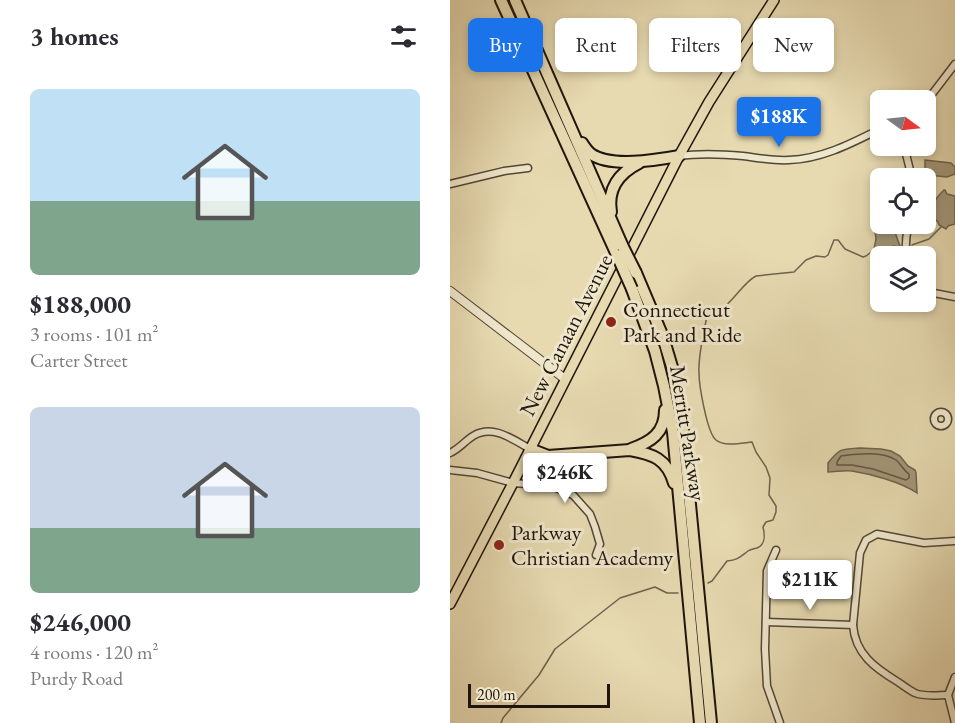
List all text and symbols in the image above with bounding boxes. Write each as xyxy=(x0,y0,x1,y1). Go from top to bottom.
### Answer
chip: Buy xyxy=(468,18,543,72)
chip: Rent xyxy=(555,18,637,72)
chip: Filters xyxy=(649,18,741,72)
chip: New xyxy=(753,18,834,72)
text: 3 homes xyxy=(30,19,119,53)
icon: filters xyxy=(387,20,420,53)
north arrow xyxy=(870,90,936,156)
map controls xyxy=(870,90,936,312)
pin: $188K xyxy=(737,97,821,148)
text: $188K xyxy=(751,103,807,129)
icon: home xyxy=(171,128,279,236)
button: locate xyxy=(870,168,936,234)
button: layers xyxy=(870,246,936,312)
street label: New Canaan Avenue xyxy=(513,249,620,421)
text: $188,000 xyxy=(30,287,131,321)
place label: Connecticut Park and Ride xyxy=(623,295,742,349)
marker: Connecticut Park and Ride xyxy=(604,315,618,329)
text: 3 rooms · 101 m² xyxy=(30,321,158,347)
text: Carter Street xyxy=(30,347,128,373)
street label: Merritt Parkway xyxy=(663,363,713,503)
icon: home xyxy=(171,446,279,554)
pin: $246K xyxy=(523,453,607,504)
text: $246K xyxy=(537,459,593,485)
place label: Parkway Christian Academy xyxy=(511,518,673,572)
marker: Parkway Christian Academy xyxy=(492,538,506,552)
pin: $211K xyxy=(768,560,852,611)
text: $211K xyxy=(782,566,838,592)
text: $246,000 xyxy=(30,605,131,639)
text: 4 rooms · 120 m² xyxy=(30,639,158,665)
text: Purdy Road xyxy=(30,665,123,691)
scale bar xyxy=(468,681,610,708)
text: 200 m xyxy=(477,684,516,705)

